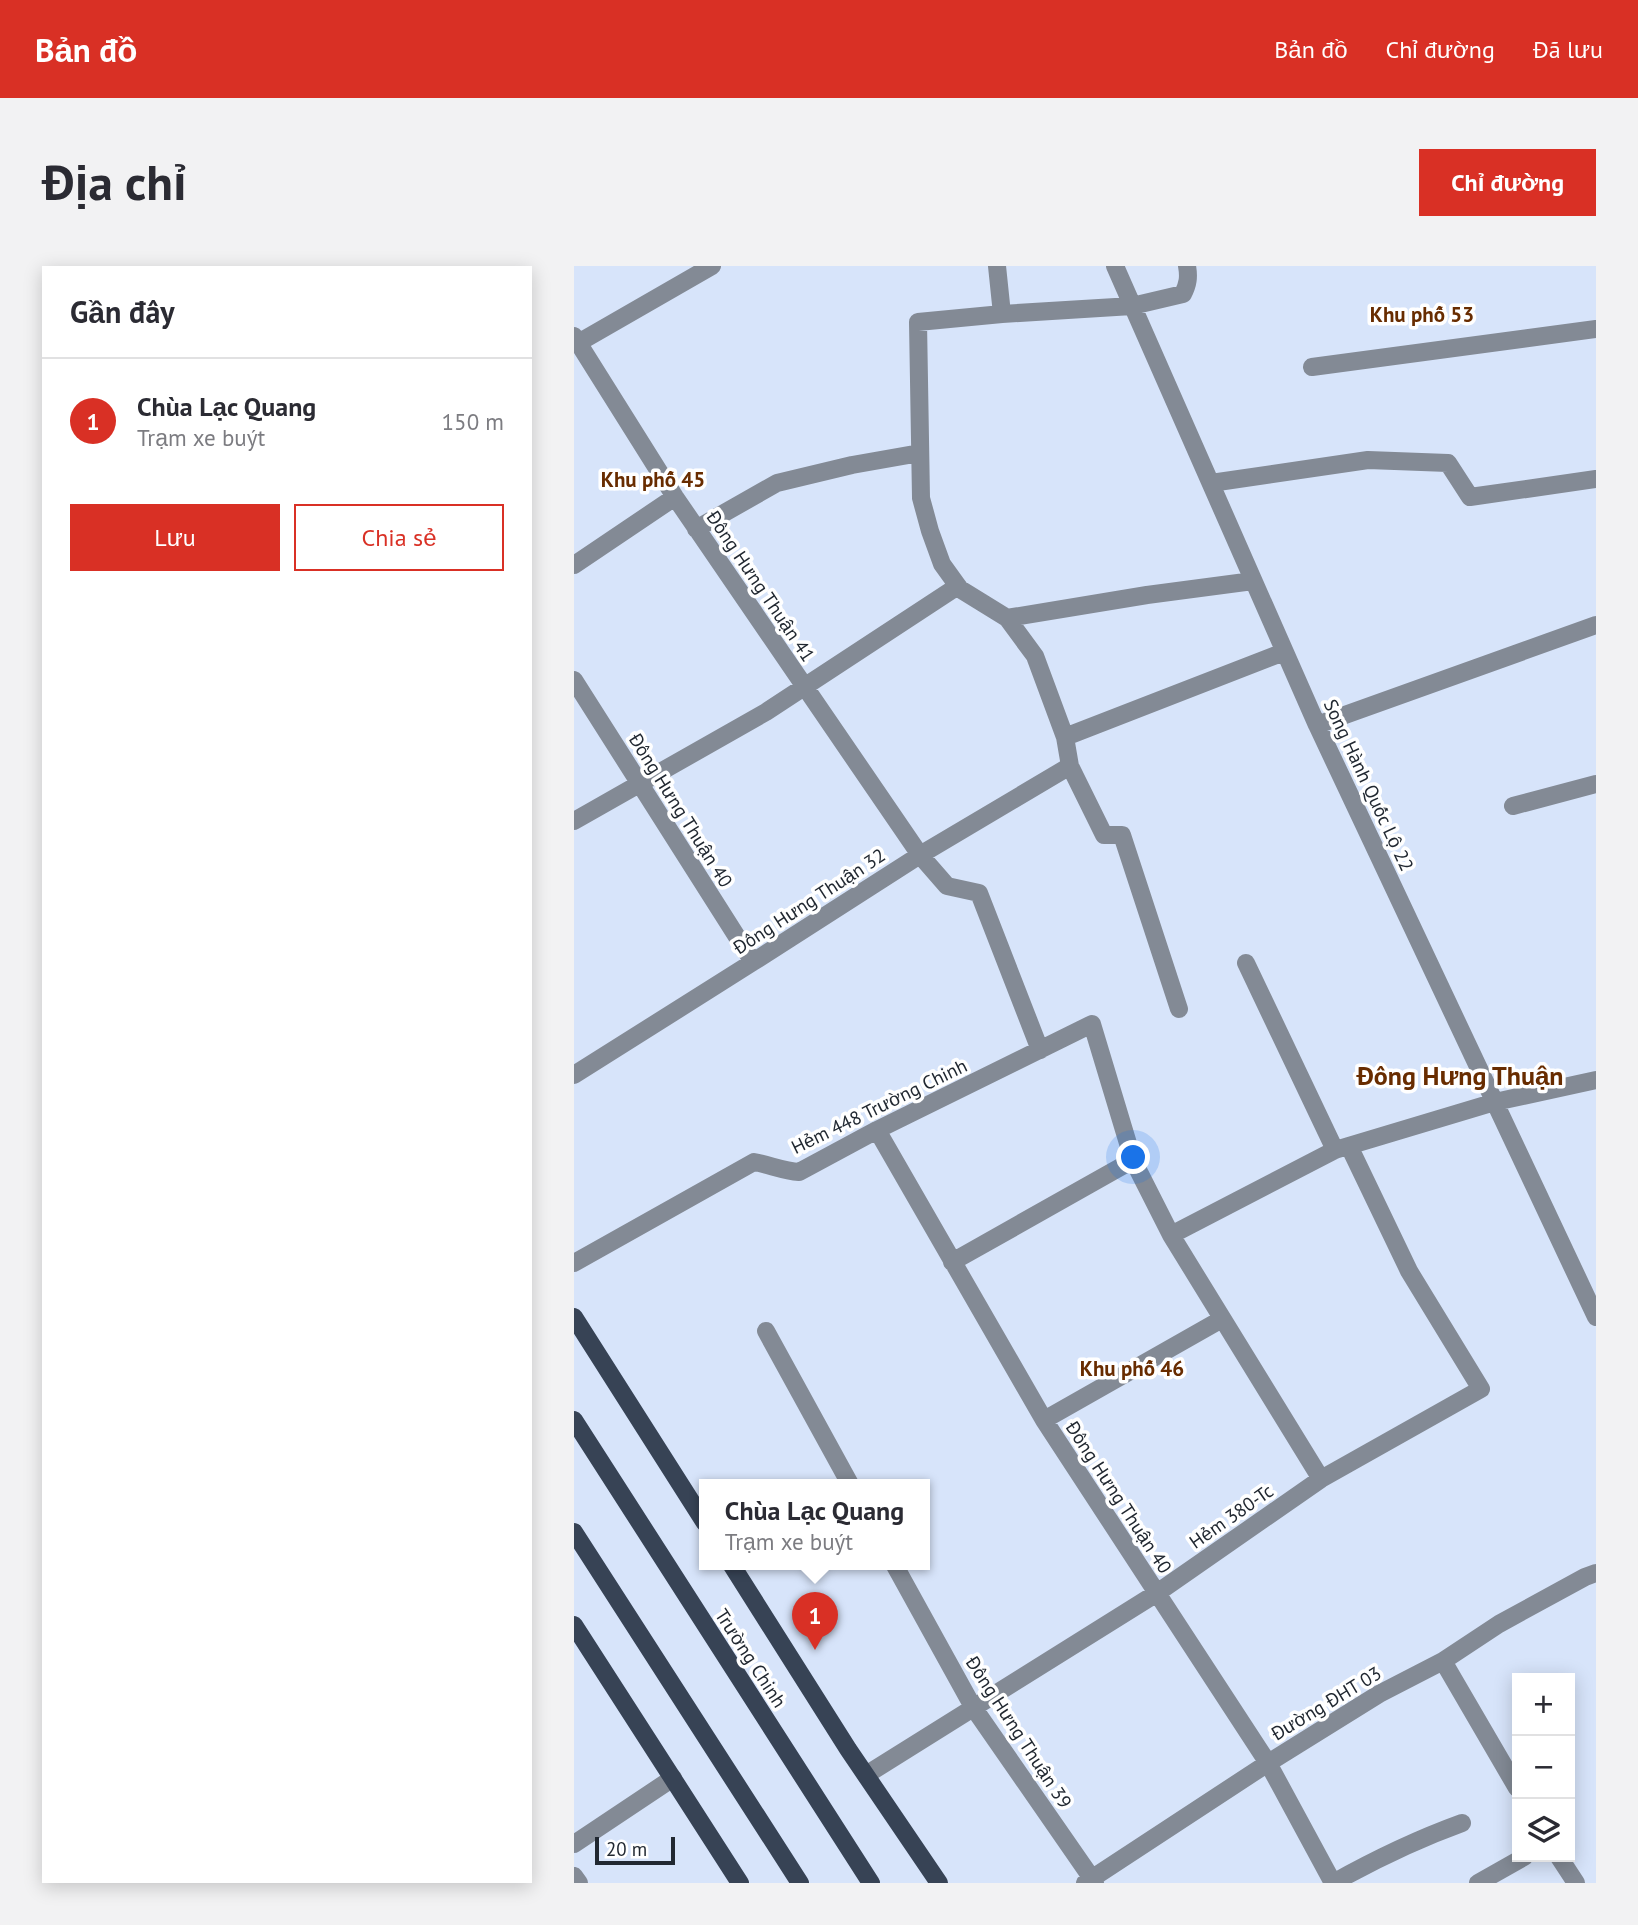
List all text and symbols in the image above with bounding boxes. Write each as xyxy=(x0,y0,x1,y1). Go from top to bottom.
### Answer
text: Bản đồ xyxy=(35,28,138,71)
text: Bản đồ xyxy=(1274,34,1348,65)
text: Chỉ đường xyxy=(1386,34,1495,65)
text: Đã lưu xyxy=(1533,34,1603,65)
button: Chỉ đường xyxy=(1419,149,1596,216)
text: Địa chỉ xyxy=(42,150,187,214)
text: Gần đây xyxy=(70,292,175,331)
district label: Khu phố 53 xyxy=(1370,301,1474,328)
text: Chùa Lạc Quang xyxy=(137,390,316,423)
text: 1 xyxy=(86,407,100,436)
text: 150 m xyxy=(442,407,504,436)
text: Trạm xe buýt xyxy=(137,423,265,452)
district label: Khu phố 45 xyxy=(601,466,705,493)
button: Lưu xyxy=(70,504,280,571)
button: Chia sẻ xyxy=(294,504,504,571)
street label: Đông Hưng Thuận 41 xyxy=(701,505,820,666)
street label: Song Hành Quốc Lộ 22 xyxy=(1319,695,1419,875)
street label: Đông Hưng Thuận 40 xyxy=(623,728,738,891)
street label: Đông Hưng Thuận 32 xyxy=(727,843,890,960)
street label: Hẻm 448 Trường Chinh xyxy=(787,1053,971,1159)
district label: Đông Hưng Thuận xyxy=(1355,1059,1564,1092)
your location xyxy=(1116,1140,1150,1174)
district label: Khu phố 46 xyxy=(1080,1355,1184,1382)
street label: Đông Hưng Thuận 40 xyxy=(1060,1415,1177,1578)
street label: Hẻm 380-Tc xyxy=(1184,1478,1278,1554)
popup xyxy=(699,1479,930,1570)
text: Chùa Lạc Quang xyxy=(725,1494,904,1527)
text: Trạm xe buýt xyxy=(725,1527,853,1556)
pin: 1 xyxy=(792,1592,838,1650)
street label: Trường Chinh xyxy=(710,1604,792,1712)
street label: Đông Hưng Thuận 39 xyxy=(960,1650,1077,1813)
street label: Đường ĐHT 03 xyxy=(1266,1661,1385,1746)
map controls xyxy=(1512,1673,1575,1862)
button: + xyxy=(1512,1673,1575,1736)
button: − xyxy=(1512,1736,1575,1799)
button: layers xyxy=(1512,1799,1575,1862)
scale bar xyxy=(595,1834,676,1866)
text: 20 m xyxy=(606,1837,647,1861)

